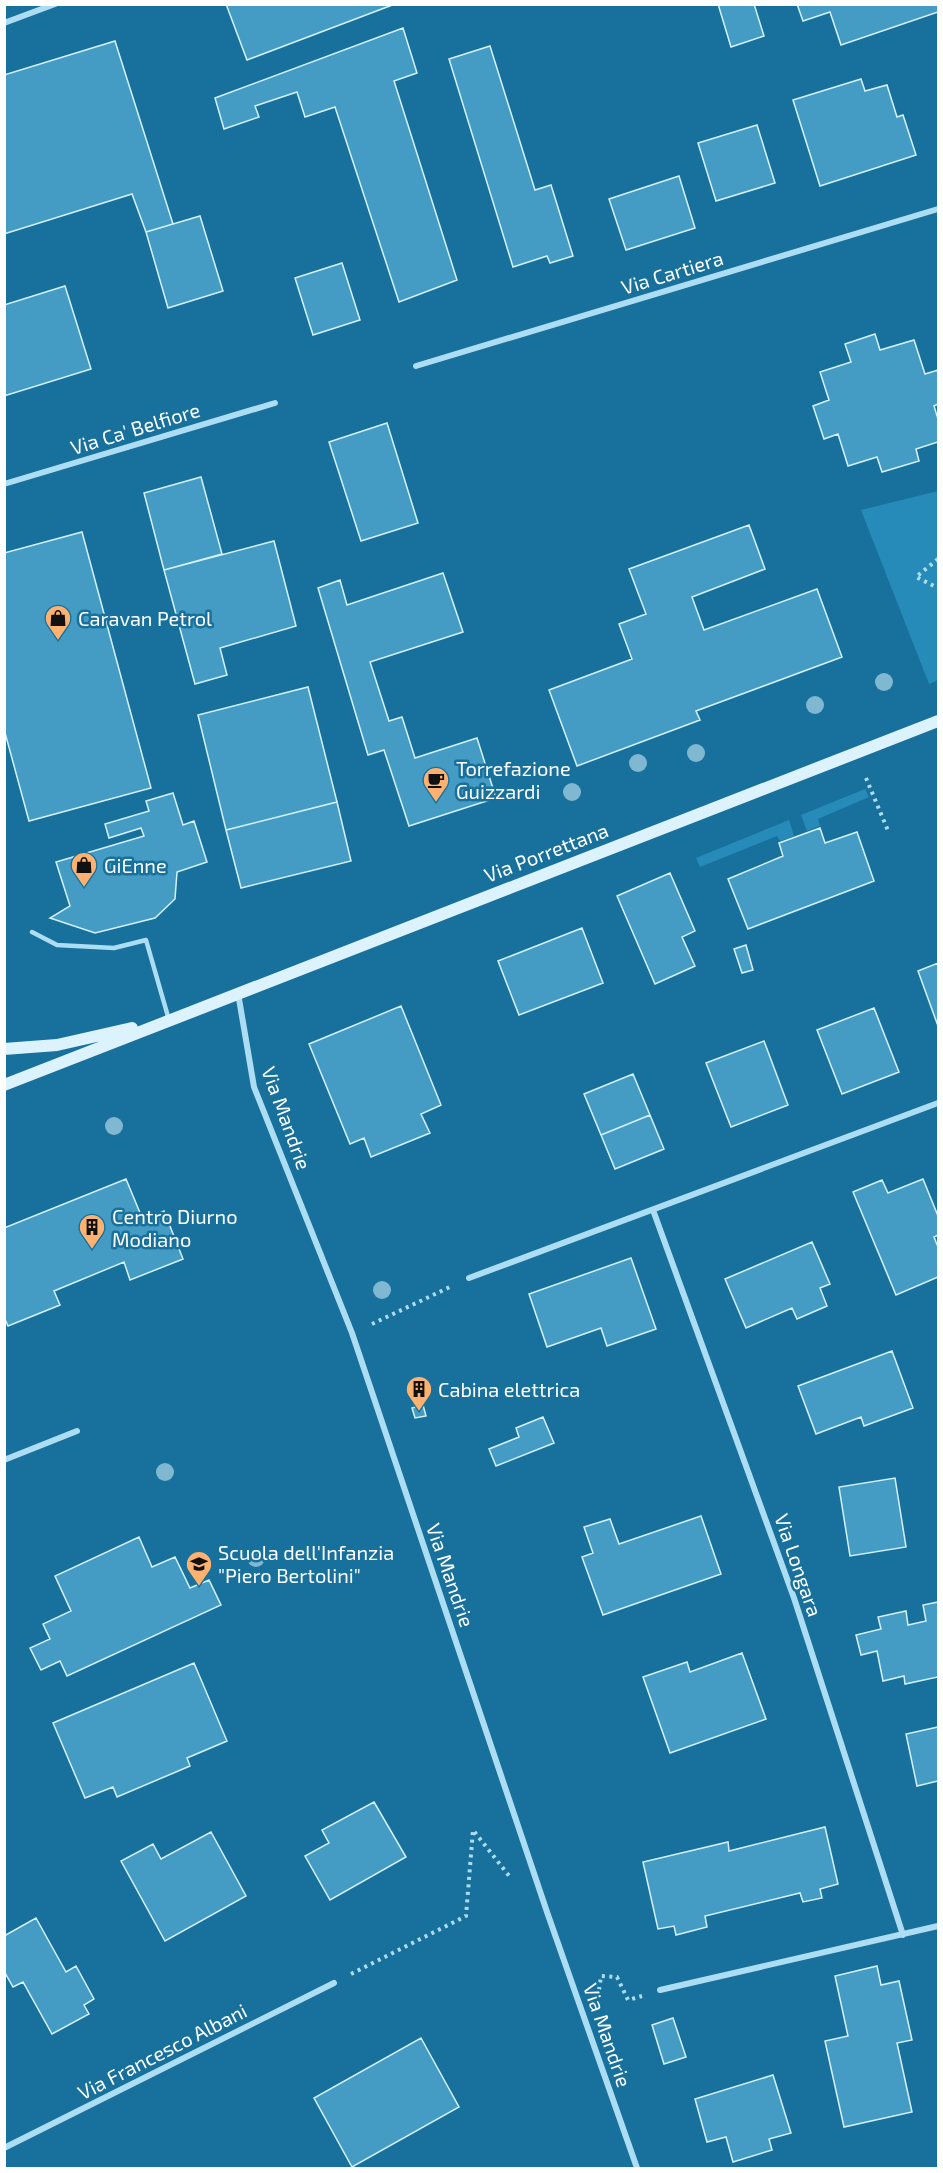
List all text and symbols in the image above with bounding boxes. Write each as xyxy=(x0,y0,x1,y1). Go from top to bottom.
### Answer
street label: Via Cartiera xyxy=(618,245,726,299)
street label: Via Ca' Belfiore xyxy=(67,397,203,459)
shop icon: Caravan Petrol xyxy=(43,603,73,641)
place label: Caravan Petrol xyxy=(78,606,212,630)
place label: Torrefazione Guizzardi xyxy=(456,756,571,803)
cafe icon: Torrefazione Guizzardi xyxy=(421,765,451,803)
street label: Via Porrettana xyxy=(481,817,611,887)
shop icon: GiEnne xyxy=(69,850,99,888)
place label: GiEnne xyxy=(104,853,167,877)
street label: Via Mandrie xyxy=(257,1063,317,1173)
place label: Centro Diurno Modiano xyxy=(112,1204,238,1251)
building icon: Centro Diurno Modiano xyxy=(77,1212,107,1250)
building icon: Cabina elettrica xyxy=(404,1374,434,1412)
place label: Cabina elettrica xyxy=(438,1377,580,1401)
street label: Via Longara xyxy=(770,1511,828,1619)
street label: Via Mandrie xyxy=(422,1520,480,1630)
place label: Scuola dell'Infanzia "Piero Bertolini" xyxy=(218,1540,394,1587)
school or university icon: Scuola dell'Infanzia "Piero Bertolini" xyxy=(184,1549,214,1587)
street label: Via Mandrie xyxy=(579,1980,637,2090)
street label: Via Francesco Albani xyxy=(73,1998,251,2104)

